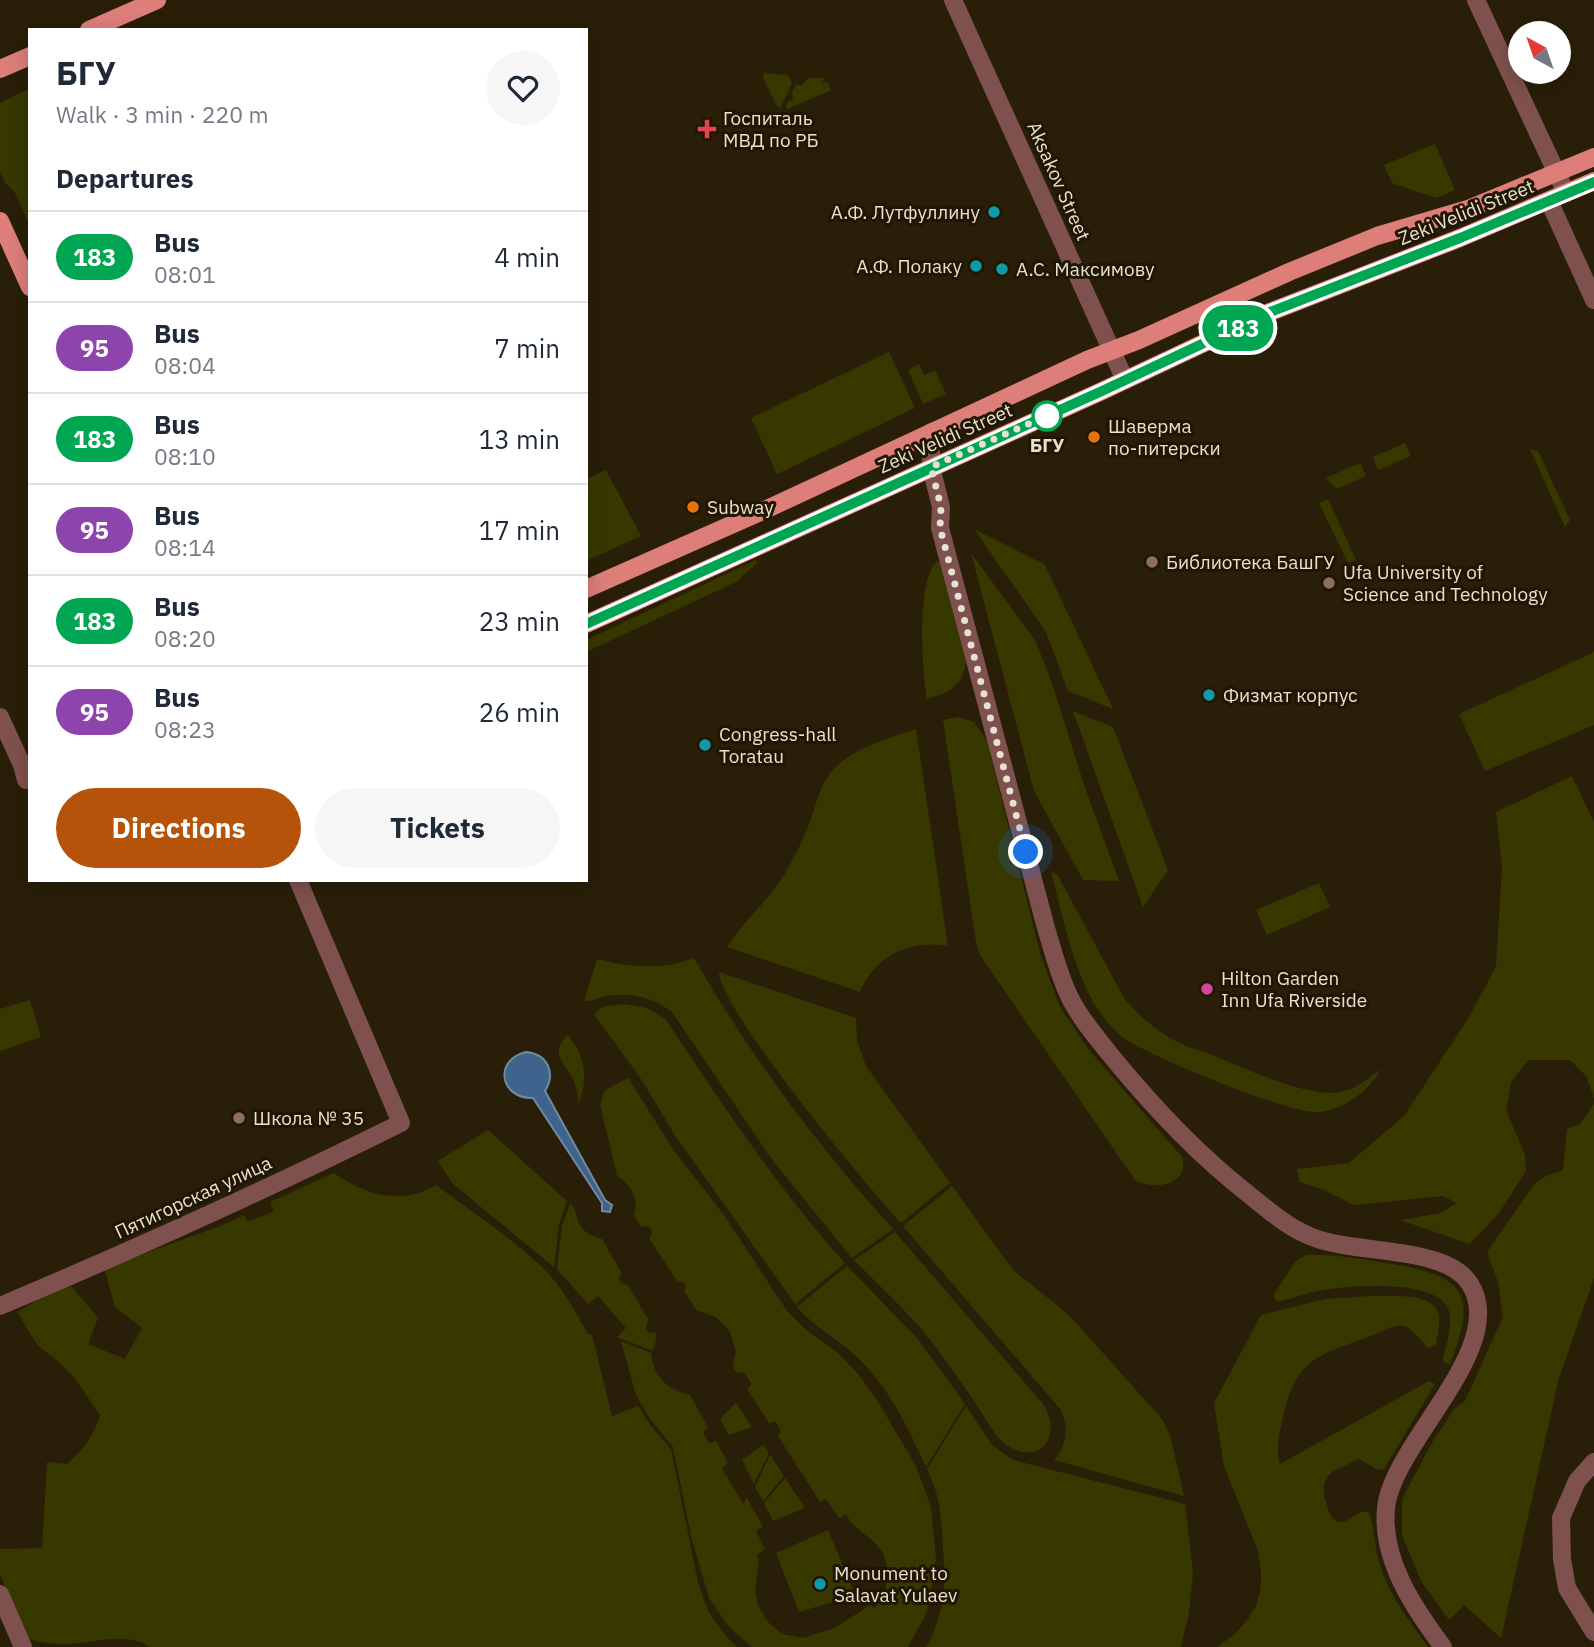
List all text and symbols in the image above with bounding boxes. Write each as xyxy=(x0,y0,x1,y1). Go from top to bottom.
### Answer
north arrow xyxy=(1508,21,1572,84)
map controls xyxy=(1508,21,1571,84)
text: БГУ xyxy=(56,51,116,94)
button: heart xyxy=(486,51,560,125)
text: Walk · 3 min · 220 m xyxy=(56,99,269,129)
place label: Госпиталь МВД по РБ xyxy=(723,106,819,152)
street label: Aksakov Street xyxy=(1022,118,1096,244)
marker: Госпиталь МВД по РБ xyxy=(697,119,717,139)
text: Departures xyxy=(56,161,194,195)
street label: Zeki Velidi Street xyxy=(1395,174,1537,250)
place label: А.Ф. Лутфуллину xyxy=(831,200,981,224)
marker: А.Ф. Лутфуллину xyxy=(986,204,1002,220)
text: Bus xyxy=(154,225,200,259)
text: 4 min xyxy=(494,240,560,274)
text: 183 xyxy=(73,241,116,273)
place label: А.Ф. Полаку xyxy=(856,254,963,278)
place label: А.С. Максимову xyxy=(1016,257,1155,281)
marker: А.Ф. Полаку xyxy=(968,258,984,274)
text: 08:01 xyxy=(154,259,216,289)
marker: А.С. Максимову xyxy=(994,261,1010,277)
line badge: 183 xyxy=(1198,305,1278,351)
text: 183 xyxy=(1216,312,1260,344)
text: Bus xyxy=(154,316,200,350)
text: 7 min xyxy=(494,331,560,365)
text: 95 xyxy=(80,332,109,364)
text: 08:04 xyxy=(154,350,216,380)
street label: Zeki Velidi Street xyxy=(874,398,1016,478)
marker: БГУ xyxy=(1032,401,1062,431)
text: Bus xyxy=(154,407,200,441)
place label: Шаверма по-питерски xyxy=(1108,414,1221,460)
text: 13 min xyxy=(479,422,560,456)
text: 183 xyxy=(73,423,116,455)
marker: Шаверма по-питерски xyxy=(1086,429,1102,445)
place label: БГУ xyxy=(1030,433,1064,457)
text: 08:10 xyxy=(154,441,216,471)
place label: Subway xyxy=(707,495,774,519)
text: Bus xyxy=(154,498,200,532)
marker: Subway xyxy=(685,499,701,515)
text: 17 min xyxy=(479,513,560,547)
text: 95 xyxy=(80,514,109,546)
text: 08:14 xyxy=(154,532,216,562)
place label: Библиотека БашГУ xyxy=(1166,550,1335,574)
marker: Библиотека БашГУ xyxy=(1144,554,1160,570)
place label: Ufa University of Science and Technology xyxy=(1343,560,1548,606)
marker: Ufa University of Science and Technology xyxy=(1321,575,1337,591)
text: Bus xyxy=(154,589,200,623)
text: 23 min xyxy=(479,604,560,638)
text: 183 xyxy=(73,605,116,637)
text: 08:20 xyxy=(154,623,216,653)
text: Bus xyxy=(154,680,200,714)
place label: Физмат корпус xyxy=(1223,683,1358,707)
marker: Физмат корпус xyxy=(1201,687,1217,703)
text: 26 min xyxy=(479,695,560,729)
text: 95 xyxy=(80,696,109,728)
text: 08:23 xyxy=(154,714,216,744)
place label: Congress-hall Toratau xyxy=(719,722,837,768)
marker: Congress-hall Toratau xyxy=(697,737,713,753)
button: Directions xyxy=(56,788,301,868)
button: Tickets xyxy=(315,788,560,868)
your location xyxy=(1008,834,1043,869)
place label: Hilton Garden Inn Ufa Riverside xyxy=(1221,966,1367,1012)
marker: Hilton Garden Inn Ufa Riverside xyxy=(1199,981,1215,997)
place label: Школа № 35 xyxy=(253,1106,364,1130)
marker: Школа № 35 xyxy=(231,1110,247,1126)
street label: Пятигорская улица xyxy=(111,1150,275,1244)
place label: Monument to Salavat Yulaev xyxy=(834,1561,957,1607)
marker: Monument to Salavat Yulaev xyxy=(812,1576,828,1592)

